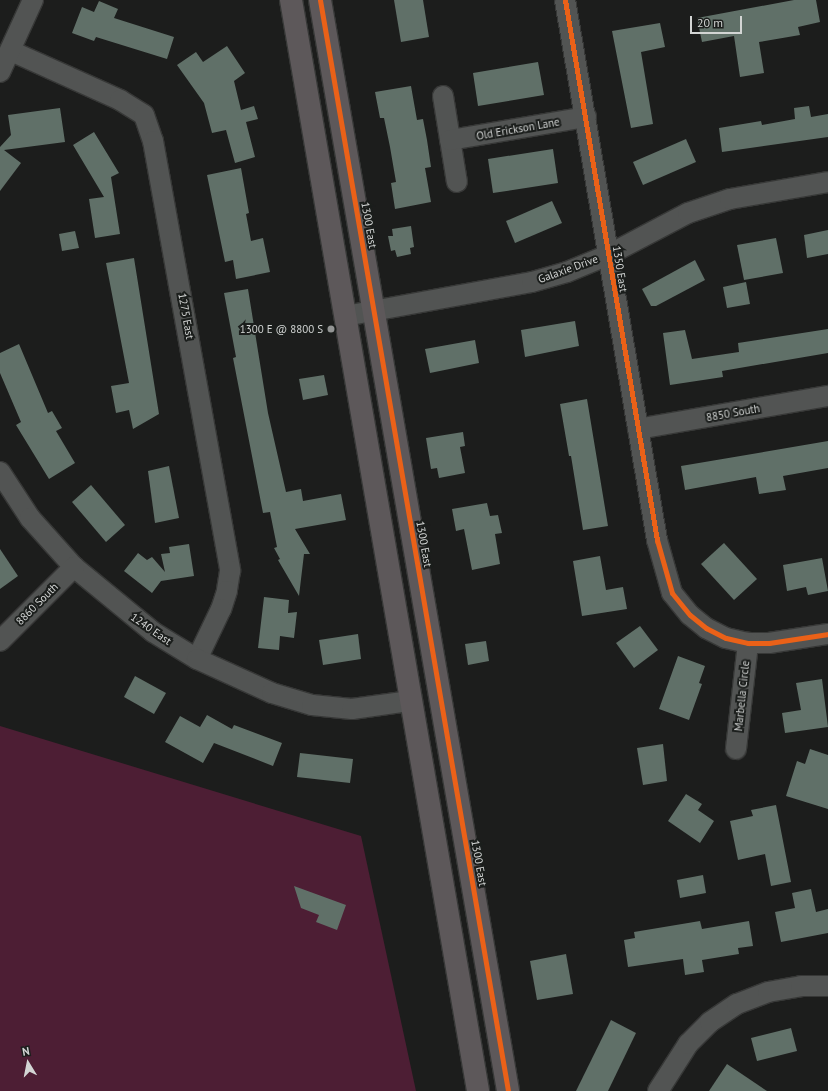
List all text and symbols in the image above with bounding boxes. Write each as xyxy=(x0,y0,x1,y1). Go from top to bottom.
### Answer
scale bar xyxy=(692,8,744,34)
text: 20 m xyxy=(697,15,723,30)
street label: Old Erickson Lane xyxy=(475,115,561,143)
street label: 1300 East xyxy=(358,201,380,249)
street label: 1350 East xyxy=(610,245,630,293)
street label: Galaxie Drive xyxy=(536,252,600,286)
street label: 1275 East xyxy=(175,292,197,340)
place label: 1300 E @ 8800 S xyxy=(240,322,323,336)
marker: 1300 E @ 8800 S xyxy=(326,324,336,334)
street label: 8850 South xyxy=(705,402,761,424)
street label: 1300 East xyxy=(413,520,435,568)
street label: 8860 South xyxy=(13,580,61,628)
street label: 1240 East xyxy=(128,610,174,648)
street label: Marbella Circle xyxy=(732,660,752,732)
street label: 1300 East xyxy=(468,839,490,887)
north arrow xyxy=(8,1043,48,1083)
text: N xyxy=(21,1044,31,1059)

